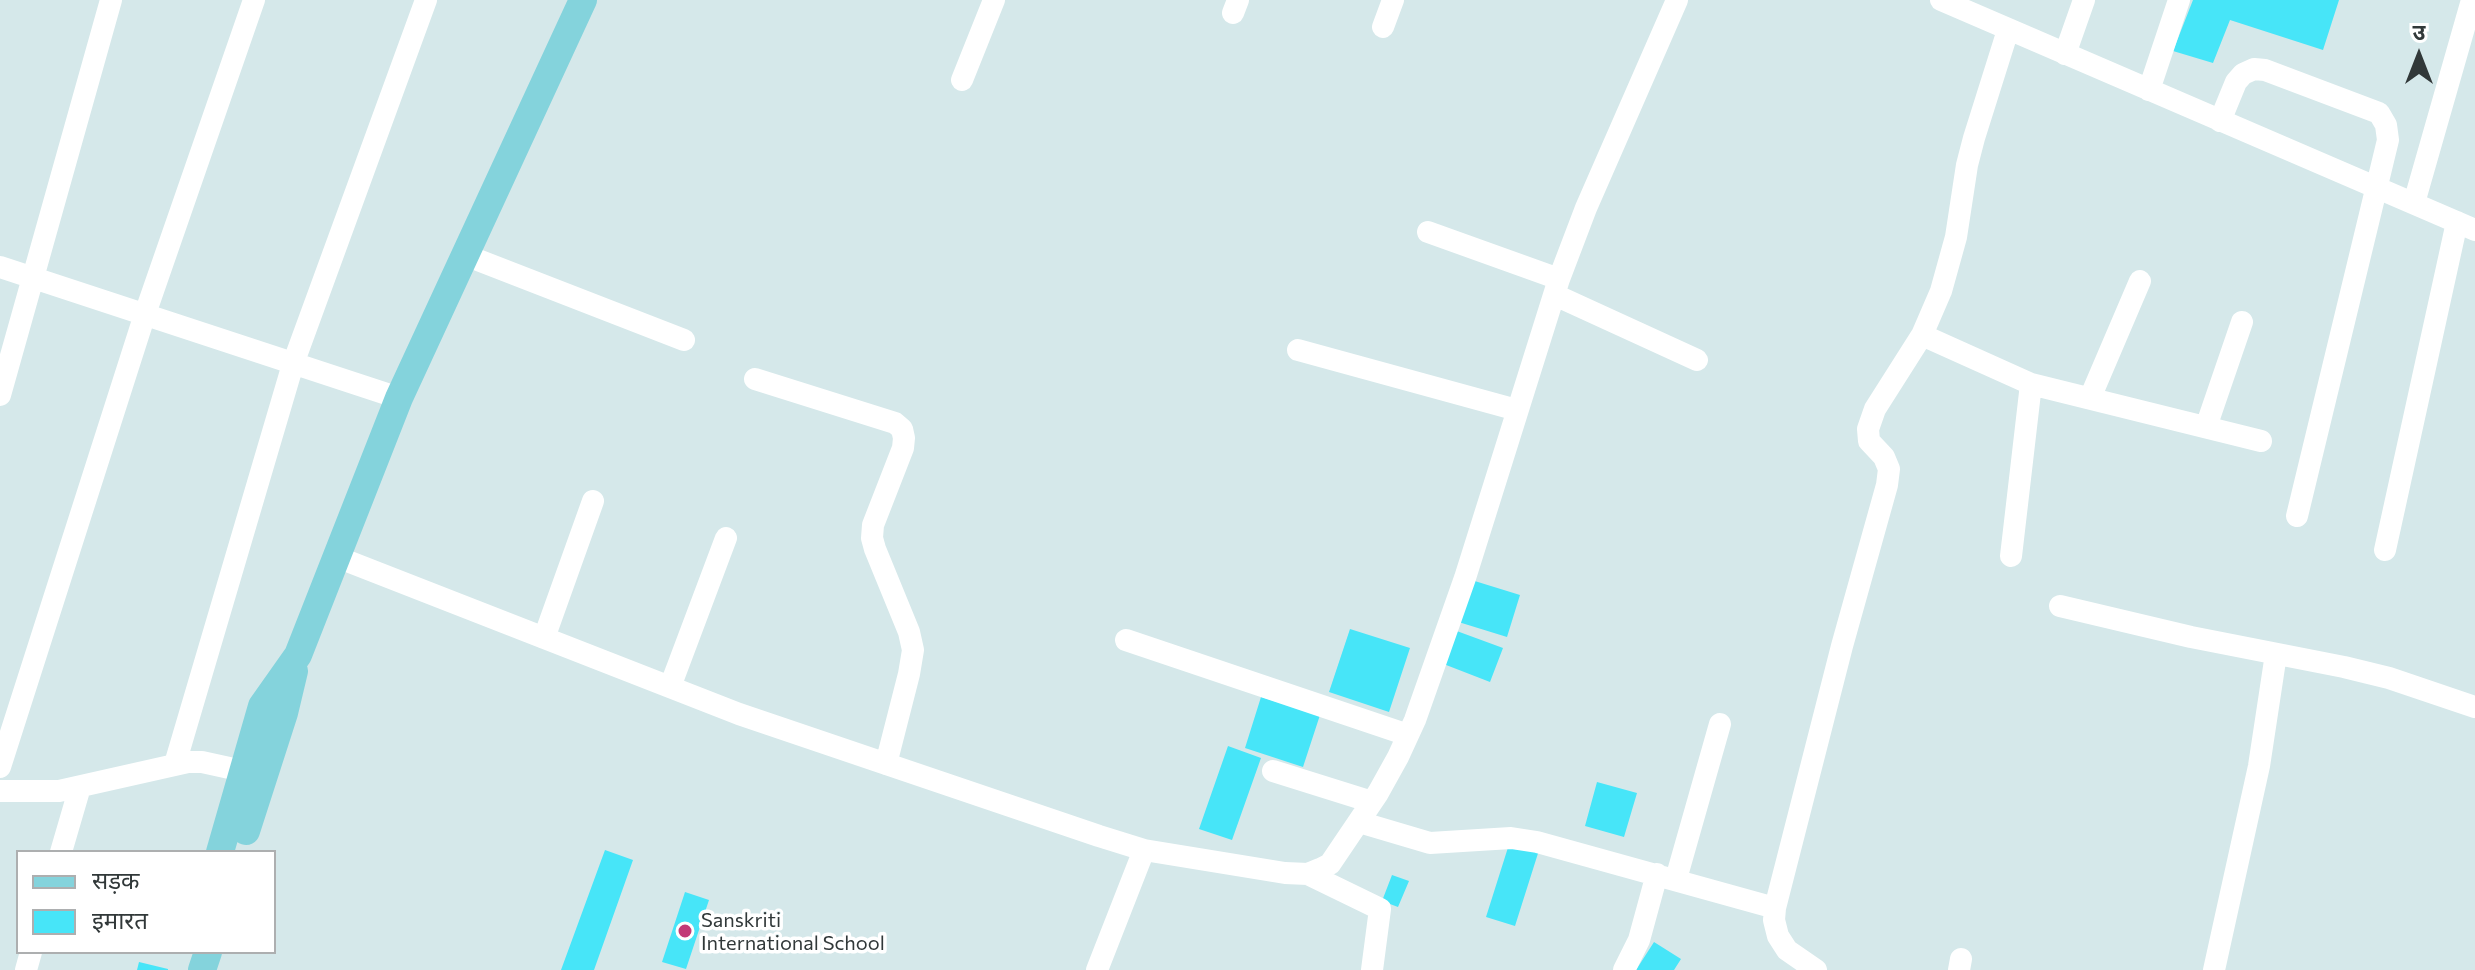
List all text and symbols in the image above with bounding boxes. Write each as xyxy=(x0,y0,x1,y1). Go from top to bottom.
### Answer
north arrow xyxy=(2379,16,2459,96)
text: उ xyxy=(2413,18,2425,45)
legend xyxy=(16,850,276,954)
text: सड़क xyxy=(92,865,140,894)
text: इमारत xyxy=(92,905,148,934)
place label: Sanskriti International School xyxy=(701,908,885,955)
marker: Sanskriti International School xyxy=(676,922,694,940)

